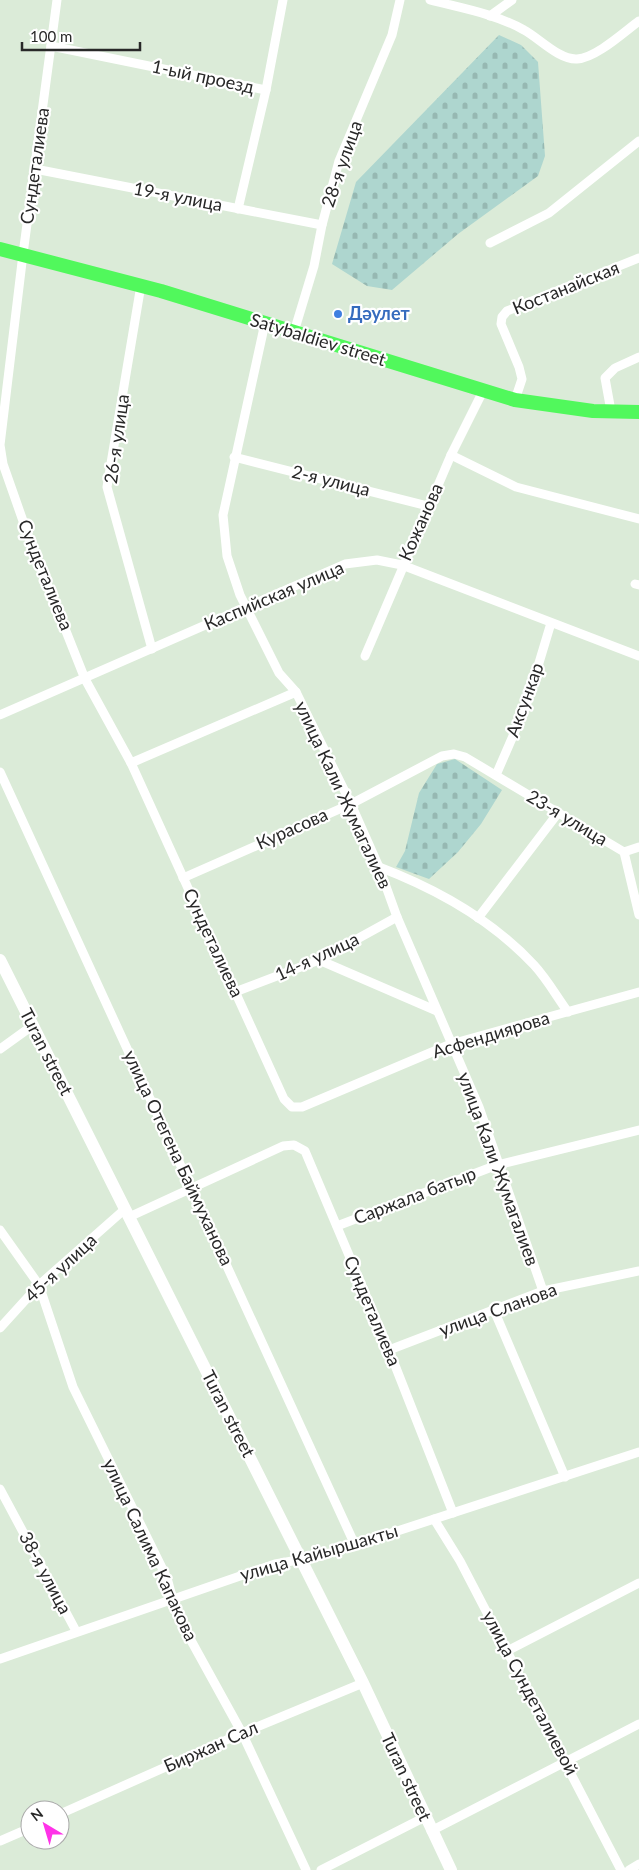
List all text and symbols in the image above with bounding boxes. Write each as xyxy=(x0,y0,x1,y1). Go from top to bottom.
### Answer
scale bar xyxy=(22,20,140,52)
text: 100 m xyxy=(30,27,72,45)
street label: 1-ый проезд xyxy=(150,54,256,98)
street label: Сундеталиева xyxy=(15,106,53,226)
street label: 28-я улица xyxy=(316,117,366,210)
street label: 19-я улица xyxy=(132,177,225,215)
street label: Костанайская xyxy=(509,256,622,318)
place label: Дәулет xyxy=(348,302,410,324)
street label: Satybaldiev street xyxy=(248,308,389,370)
marker: Дәулет xyxy=(332,308,344,320)
street label: 26-я улица xyxy=(99,393,133,485)
street label: 2-я улица xyxy=(290,460,373,500)
street label: Кожанова xyxy=(393,479,447,564)
street label: Сундеталиева xyxy=(14,516,78,633)
street label: Каспийская улица xyxy=(200,556,347,634)
street label: Аксункар xyxy=(500,660,548,740)
street label: улица Кали Жумагалиев xyxy=(291,697,397,892)
street label: 23-я улица xyxy=(523,784,612,850)
street label: Курасова xyxy=(252,803,331,854)
street label: Сундеталиева xyxy=(179,885,249,1001)
street label: 14-я улица xyxy=(271,927,362,985)
street label: Turan street xyxy=(16,1004,78,1099)
street label: Асфендиярова xyxy=(430,1006,552,1062)
street label: улица Отегена Баймуханова xyxy=(119,1046,239,1269)
street label: улица Кали Жумагалиев xyxy=(454,1069,544,1269)
street label: Саржала батыр xyxy=(350,1162,479,1229)
street label: 45-я улица xyxy=(20,1228,101,1306)
street label: Сундеталиева xyxy=(340,1252,406,1369)
street label: улица Сланова xyxy=(436,1278,559,1341)
street label: Turan street xyxy=(198,1366,260,1461)
street label: улица Салима Капакова xyxy=(99,1455,203,1644)
street label: улица Кайыршакты xyxy=(237,1519,400,1585)
street label: 38-я улица xyxy=(15,1528,77,1618)
street label: улица Сундеталиевой xyxy=(478,1607,584,1779)
street label: Биржан Сал xyxy=(160,1716,261,1777)
street label: Turan street xyxy=(377,1729,437,1825)
north arrow xyxy=(20,1800,70,1850)
text: N xyxy=(27,1804,46,1824)

